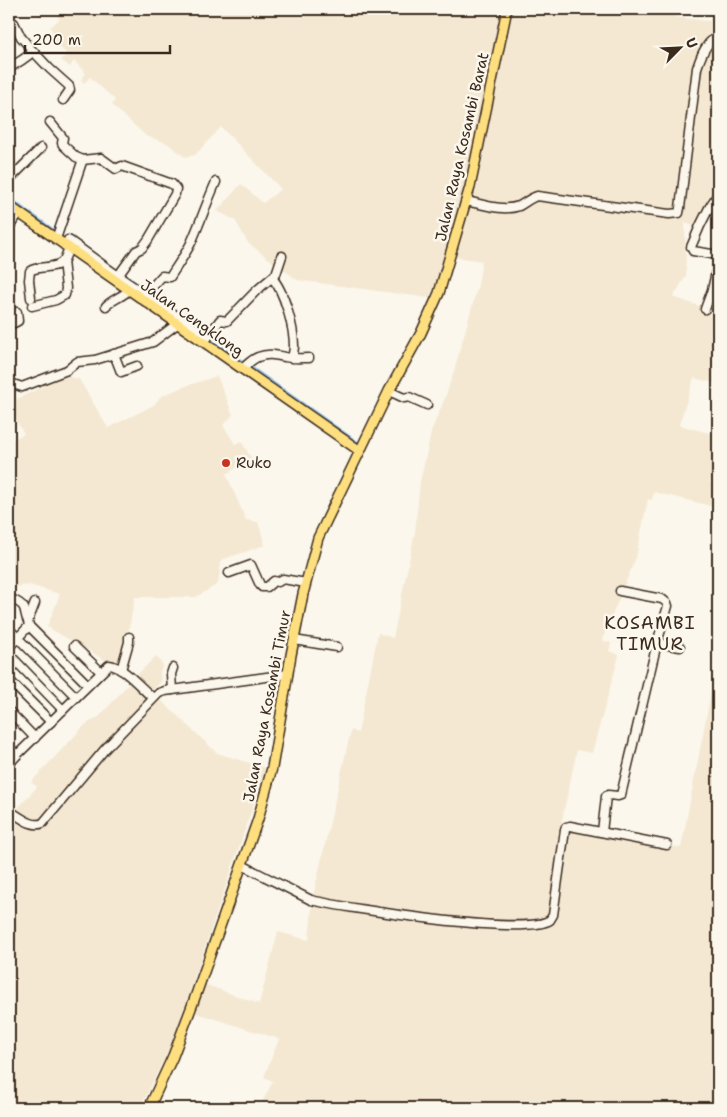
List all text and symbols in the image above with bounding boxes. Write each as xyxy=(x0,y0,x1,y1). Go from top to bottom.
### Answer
scale bar xyxy=(25,22,170,54)
north arrow xyxy=(654,22,704,72)
text: 200 m xyxy=(32,30,81,50)
text: U xyxy=(682,35,702,51)
street label: Jalan Raya Kosambi Barat xyxy=(431,51,493,243)
street label: Jalan Cengklong xyxy=(136,275,248,361)
place label: Ruko xyxy=(236,453,272,473)
marker: Ruko xyxy=(220,457,232,469)
street label: Jalan Raya Kosambi Timur xyxy=(239,608,295,804)
district label: KOSAMBI TIMUR xyxy=(604,611,696,656)

